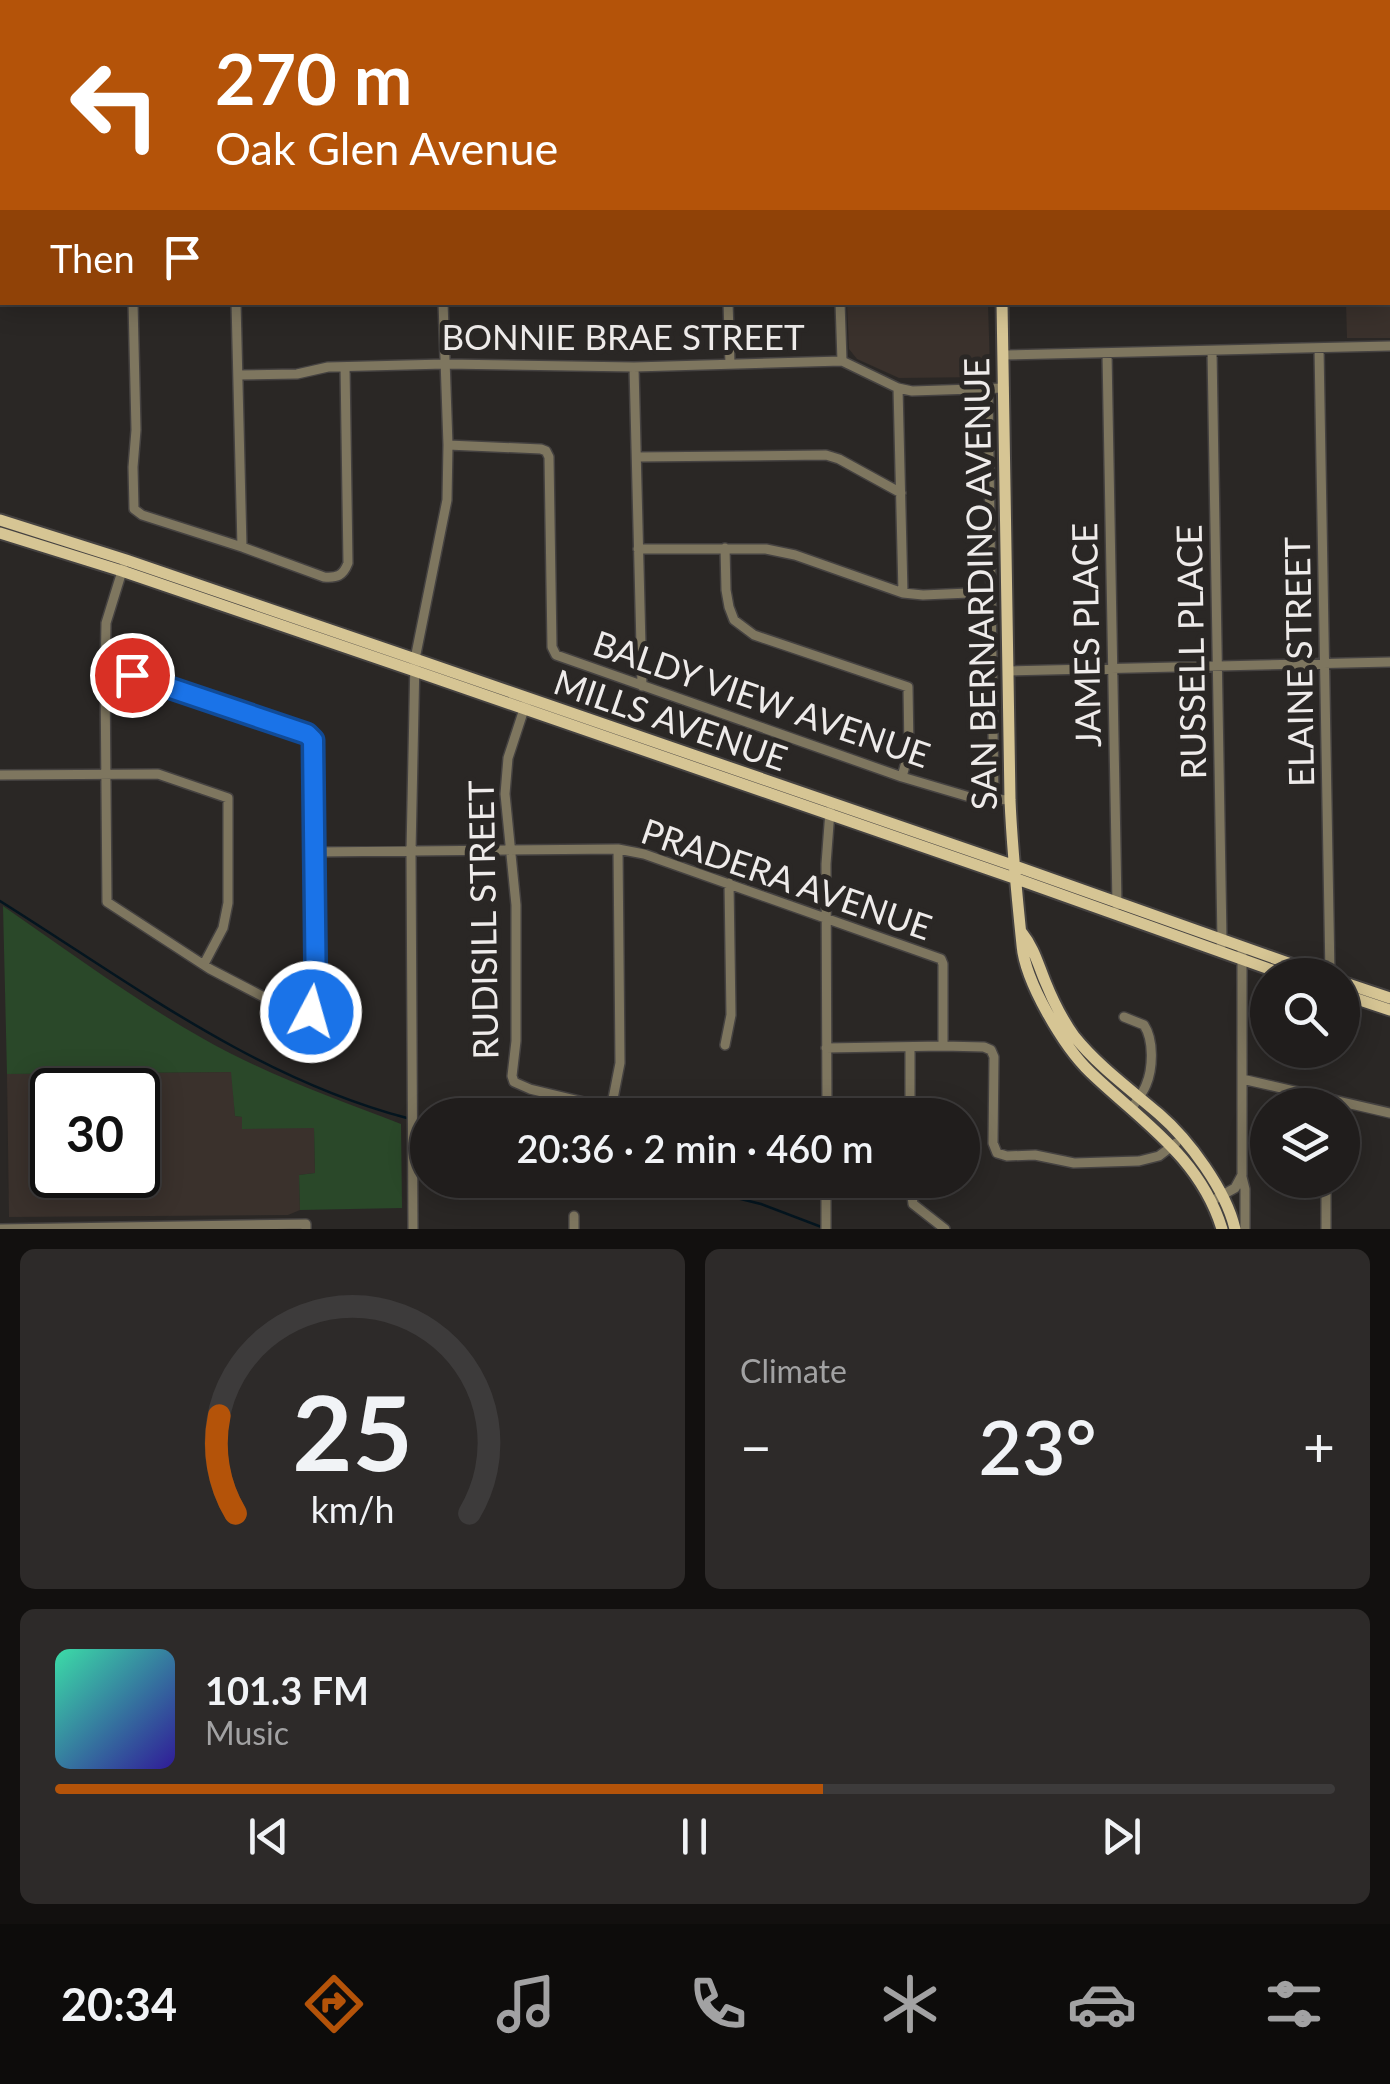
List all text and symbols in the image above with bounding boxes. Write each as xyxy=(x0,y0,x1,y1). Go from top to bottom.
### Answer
text: 270 m xyxy=(215,36,412,120)
icon: left xyxy=(50,40,180,170)
text: Oak Glen Avenue xyxy=(215,121,558,175)
icon: arrive xyxy=(155,230,210,285)
text: Then xyxy=(50,235,135,281)
street label: BONNIE BRAE STREET xyxy=(441,315,805,357)
street label: SAN BERNARDINO AVENUE xyxy=(954,357,1004,811)
street label: JAMES PLACE xyxy=(1062,522,1108,748)
street label: RUSSELL PLACE xyxy=(1167,524,1213,780)
street label: ELAINE STREET xyxy=(1275,536,1321,787)
street label: BALDY VIEW AVENUE xyxy=(588,621,936,775)
pin xyxy=(90,633,175,718)
icon: arrive xyxy=(105,648,160,703)
street label: MILLS AVENUE xyxy=(549,660,793,778)
street label: RUDISILL STREET xyxy=(459,780,505,1060)
street label: PRADERA AVENUE xyxy=(636,809,938,947)
map controls xyxy=(1250,958,1360,1198)
button: search xyxy=(1250,958,1360,1068)
position arrow xyxy=(259,960,363,1064)
speed limit sign: 30 xyxy=(30,1068,160,1198)
button: layers xyxy=(1250,1088,1360,1198)
text: 20:36 · 2 min · 460 m xyxy=(517,1125,873,1171)
text: Climate xyxy=(740,1351,847,1390)
text: 25 xyxy=(292,1368,413,1493)
text: 23° xyxy=(978,1401,1097,1491)
text: − xyxy=(740,1413,772,1479)
text: + xyxy=(1303,1413,1335,1479)
text: km/h xyxy=(311,1488,394,1531)
text: 101.3 FM xyxy=(205,1667,369,1713)
text: Music xyxy=(205,1713,289,1752)
icon: previous xyxy=(241,1809,296,1864)
icon: pause xyxy=(667,1809,722,1864)
icon: next xyxy=(1094,1809,1149,1864)
icon: directions xyxy=(299,1969,369,2039)
icon: music xyxy=(491,1969,561,2039)
icon: phone xyxy=(683,1969,753,2039)
icon: climate xyxy=(875,1969,945,2039)
icon: car xyxy=(1067,1969,1137,2039)
icon: filters xyxy=(1259,1969,1329,2039)
text: 20:34 xyxy=(61,1977,177,2031)

